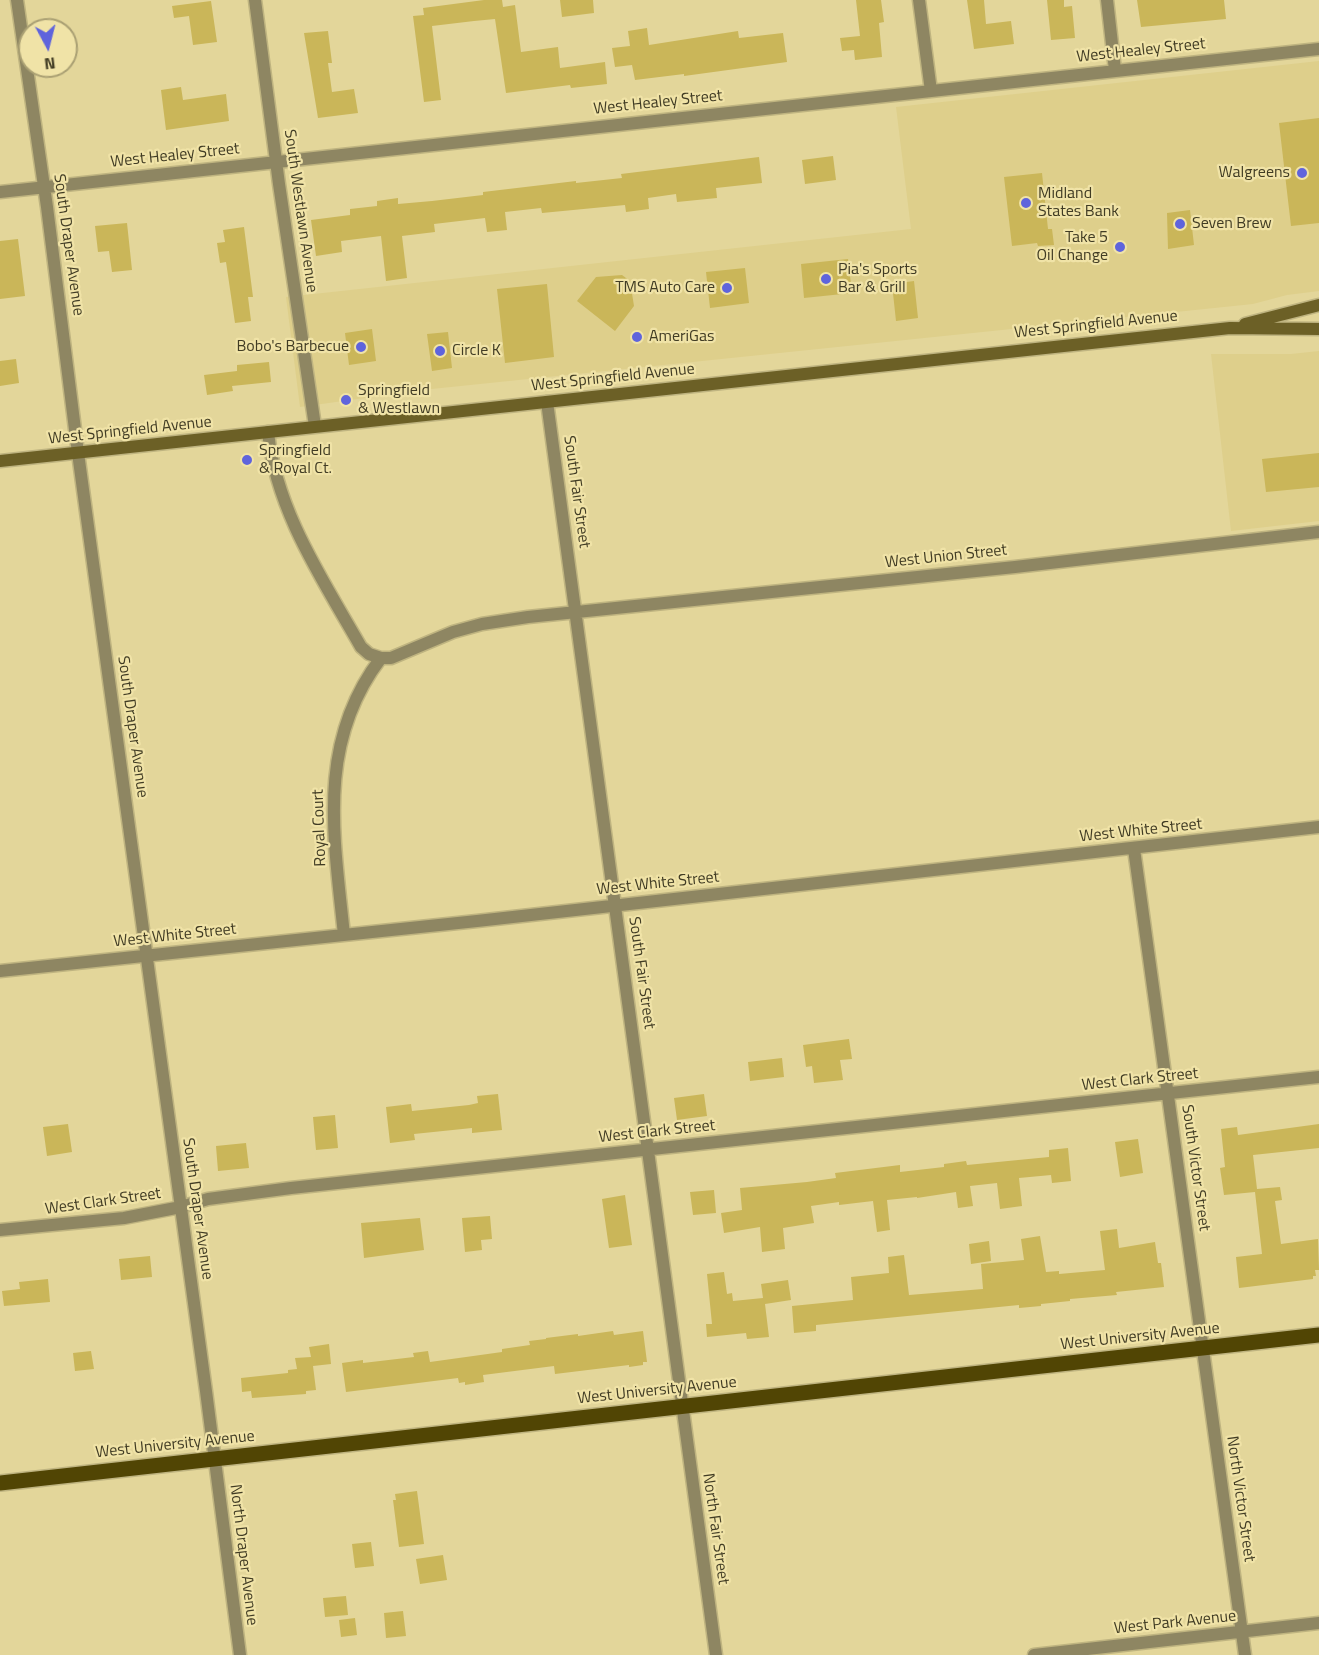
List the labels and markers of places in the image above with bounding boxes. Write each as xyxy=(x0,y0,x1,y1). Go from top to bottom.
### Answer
place label: Walgreens xyxy=(1219,163,1290,183)
marker: Walgreens xyxy=(1295,166,1309,180)
place label: Midland States Bank xyxy=(1038,184,1119,222)
marker: Midland States Bank xyxy=(1019,196,1033,210)
place label: Seven Brew xyxy=(1192,214,1272,234)
marker: Seven Brew xyxy=(1173,217,1187,231)
place label: Take 5 Oil Change xyxy=(1037,228,1108,266)
marker: Take 5 Oil Change xyxy=(1113,240,1127,254)
place label: Pia's Sports Bar & Grill xyxy=(838,260,917,298)
marker: Pia's Sports Bar & Grill xyxy=(819,272,833,286)
place label: TMS Auto Care xyxy=(615,278,715,298)
marker: TMS Auto Care xyxy=(720,281,734,295)
place label: AmeriGas xyxy=(649,327,714,347)
marker: AmeriGas xyxy=(630,330,644,344)
place label: Bobo's Barbecue xyxy=(236,337,349,357)
marker: Bobo's Barbecue xyxy=(354,340,368,354)
place label: Circle K xyxy=(452,341,501,361)
marker: Circle K xyxy=(433,344,447,358)
place label: Springfield & Westlawn xyxy=(358,381,440,419)
marker: Springfield & Westlawn xyxy=(339,393,353,407)
place label: Springfield & Royal Ct. xyxy=(259,441,332,479)
marker: Springfield & Royal Ct. xyxy=(240,453,254,467)

